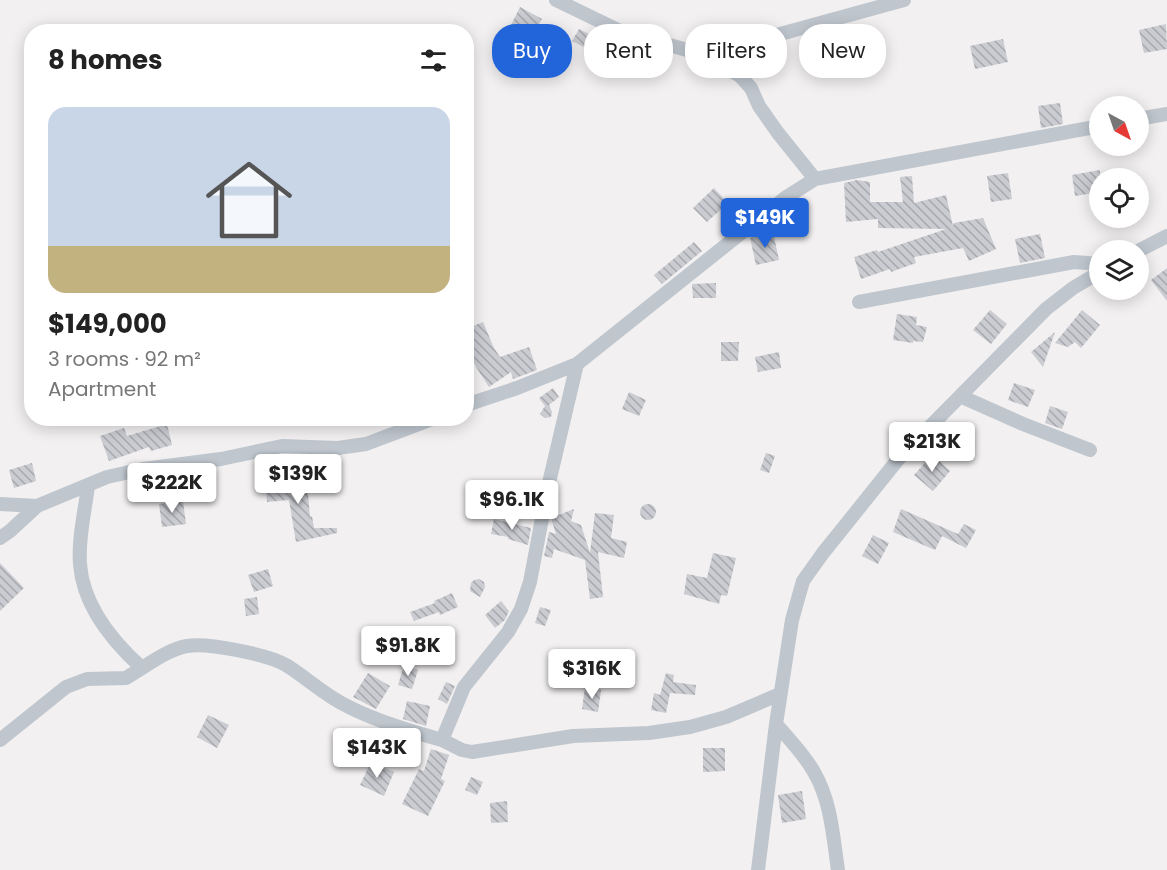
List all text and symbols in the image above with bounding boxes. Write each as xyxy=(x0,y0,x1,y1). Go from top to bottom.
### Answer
chip: Buy xyxy=(492,24,572,78)
chip: Rent xyxy=(584,24,673,78)
chip: Filters xyxy=(685,24,787,78)
chip: New xyxy=(799,24,886,78)
text: 8 homes xyxy=(48,42,163,78)
icon: filters xyxy=(417,44,450,77)
north arrow xyxy=(1089,96,1149,156)
map controls xyxy=(1089,96,1149,300)
icon: home xyxy=(195,146,303,254)
button: locate xyxy=(1089,168,1149,228)
pin: $149K xyxy=(723,198,807,249)
text: $149K xyxy=(735,203,795,231)
button: layers xyxy=(1089,240,1149,300)
text: $149,000 xyxy=(48,306,167,342)
text: 3 rooms · 92 m² xyxy=(48,345,201,373)
text: Apartment xyxy=(48,375,156,403)
pin: $213K xyxy=(890,422,974,473)
text: $213K xyxy=(903,427,961,455)
pin: $139K xyxy=(256,454,340,505)
text: $139K xyxy=(268,459,328,487)
pin: $222K xyxy=(130,463,214,514)
text: $222K xyxy=(141,468,203,496)
pin: $96.1K xyxy=(463,480,561,531)
text: $96.1K xyxy=(479,485,545,513)
pin: $91.8K xyxy=(359,626,457,677)
text: $91.8K xyxy=(375,631,441,659)
pin: $316K xyxy=(550,649,634,700)
text: $316K xyxy=(562,654,622,682)
pin: $143K xyxy=(335,728,419,779)
text: $143K xyxy=(347,733,407,761)

